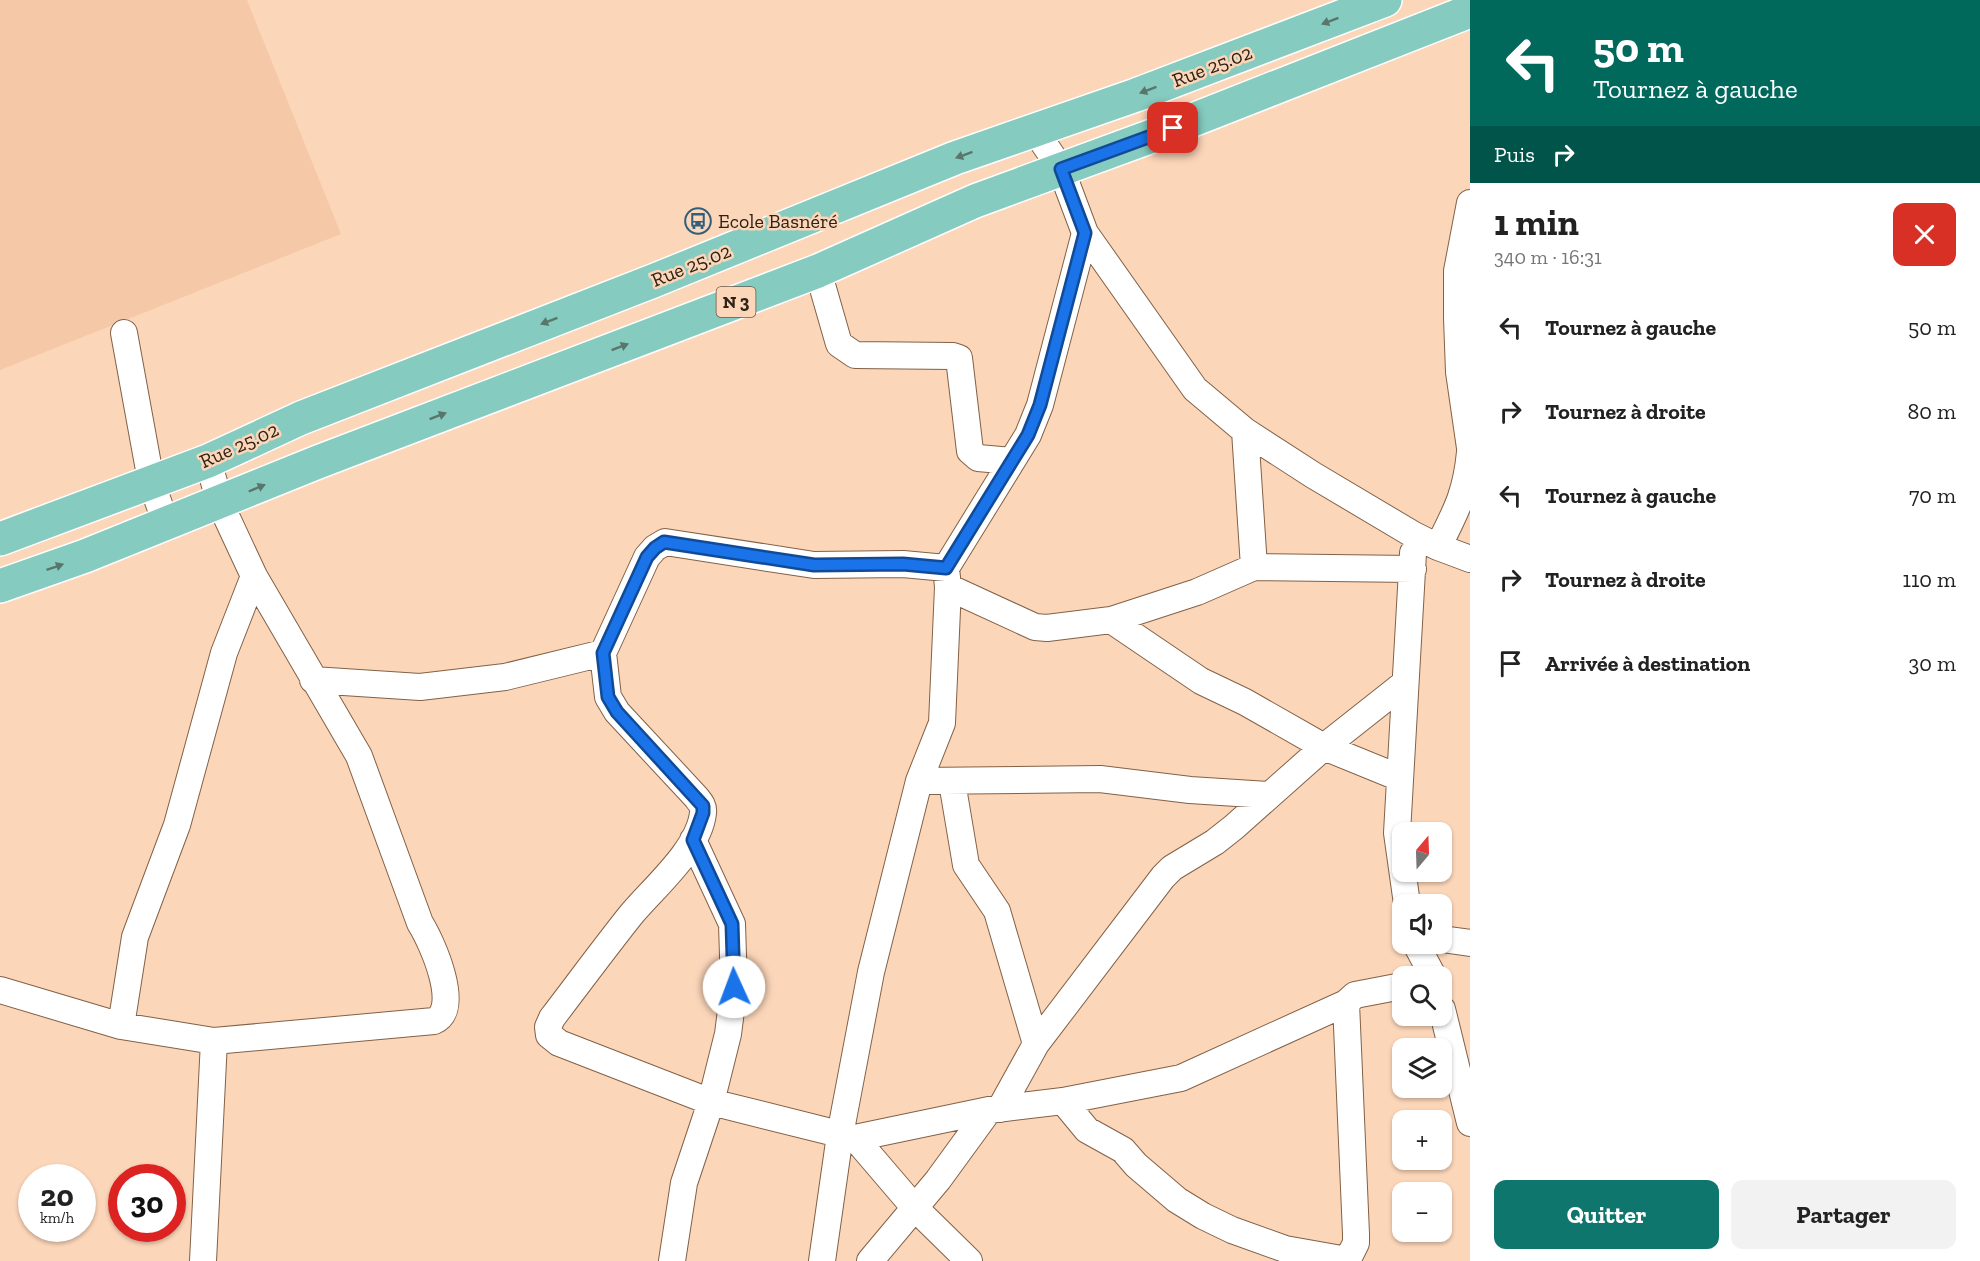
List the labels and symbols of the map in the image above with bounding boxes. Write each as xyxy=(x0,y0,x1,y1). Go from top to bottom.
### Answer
one-way arrow xyxy=(1321,17,1339,26)
street label: Rue 25.02 xyxy=(1169,40,1255,92)
one-way arrow xyxy=(1139,86,1157,95)
pin xyxy=(1147,102,1198,153)
one-way arrow xyxy=(955,150,973,160)
bus stop icon: Ecole Basnéré xyxy=(683,206,713,236)
place label: Ecole Basnéré xyxy=(718,209,838,233)
street label: Rue 25.02 xyxy=(648,238,734,292)
road number: N 3 xyxy=(716,287,756,317)
one-way arrow xyxy=(540,317,558,326)
one-way arrow xyxy=(611,341,629,351)
one-way arrow xyxy=(429,411,447,421)
street label: Rue 25.02 xyxy=(196,417,282,473)
one-way arrow xyxy=(248,483,266,493)
one-way arrow xyxy=(46,561,64,571)
north arrow xyxy=(1392,822,1452,882)
position arrow xyxy=(702,955,766,1019)
speed limit sign: 30 xyxy=(108,1164,186,1242)

